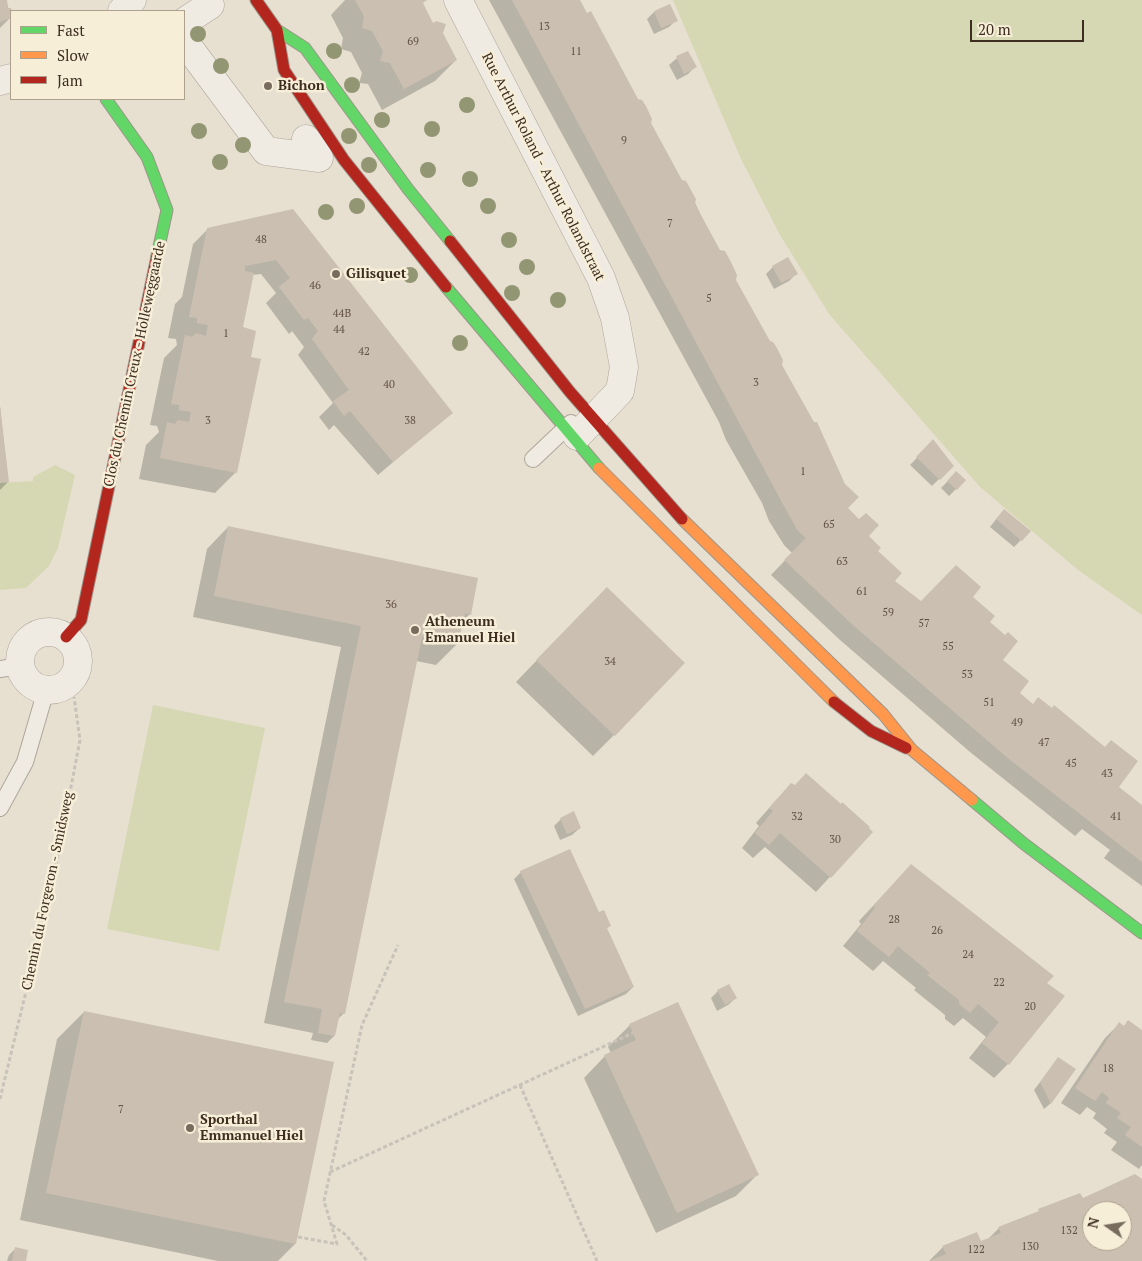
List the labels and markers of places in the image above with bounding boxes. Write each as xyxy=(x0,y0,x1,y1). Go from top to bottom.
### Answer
place label: Bichon xyxy=(278,78,325,94)
marker: Bichon xyxy=(262,80,274,92)
place label: Gilisquet xyxy=(346,266,406,282)
marker: Gilisquet xyxy=(330,268,342,280)
place label: Atheneum Emanuel Hiel xyxy=(425,614,515,646)
marker: Atheneum Emanuel Hiel xyxy=(409,624,421,636)
place label: Sporthal Emmanuel Hiel xyxy=(200,1112,303,1144)
marker: Sporthal Emmanuel Hiel xyxy=(184,1122,196,1134)

